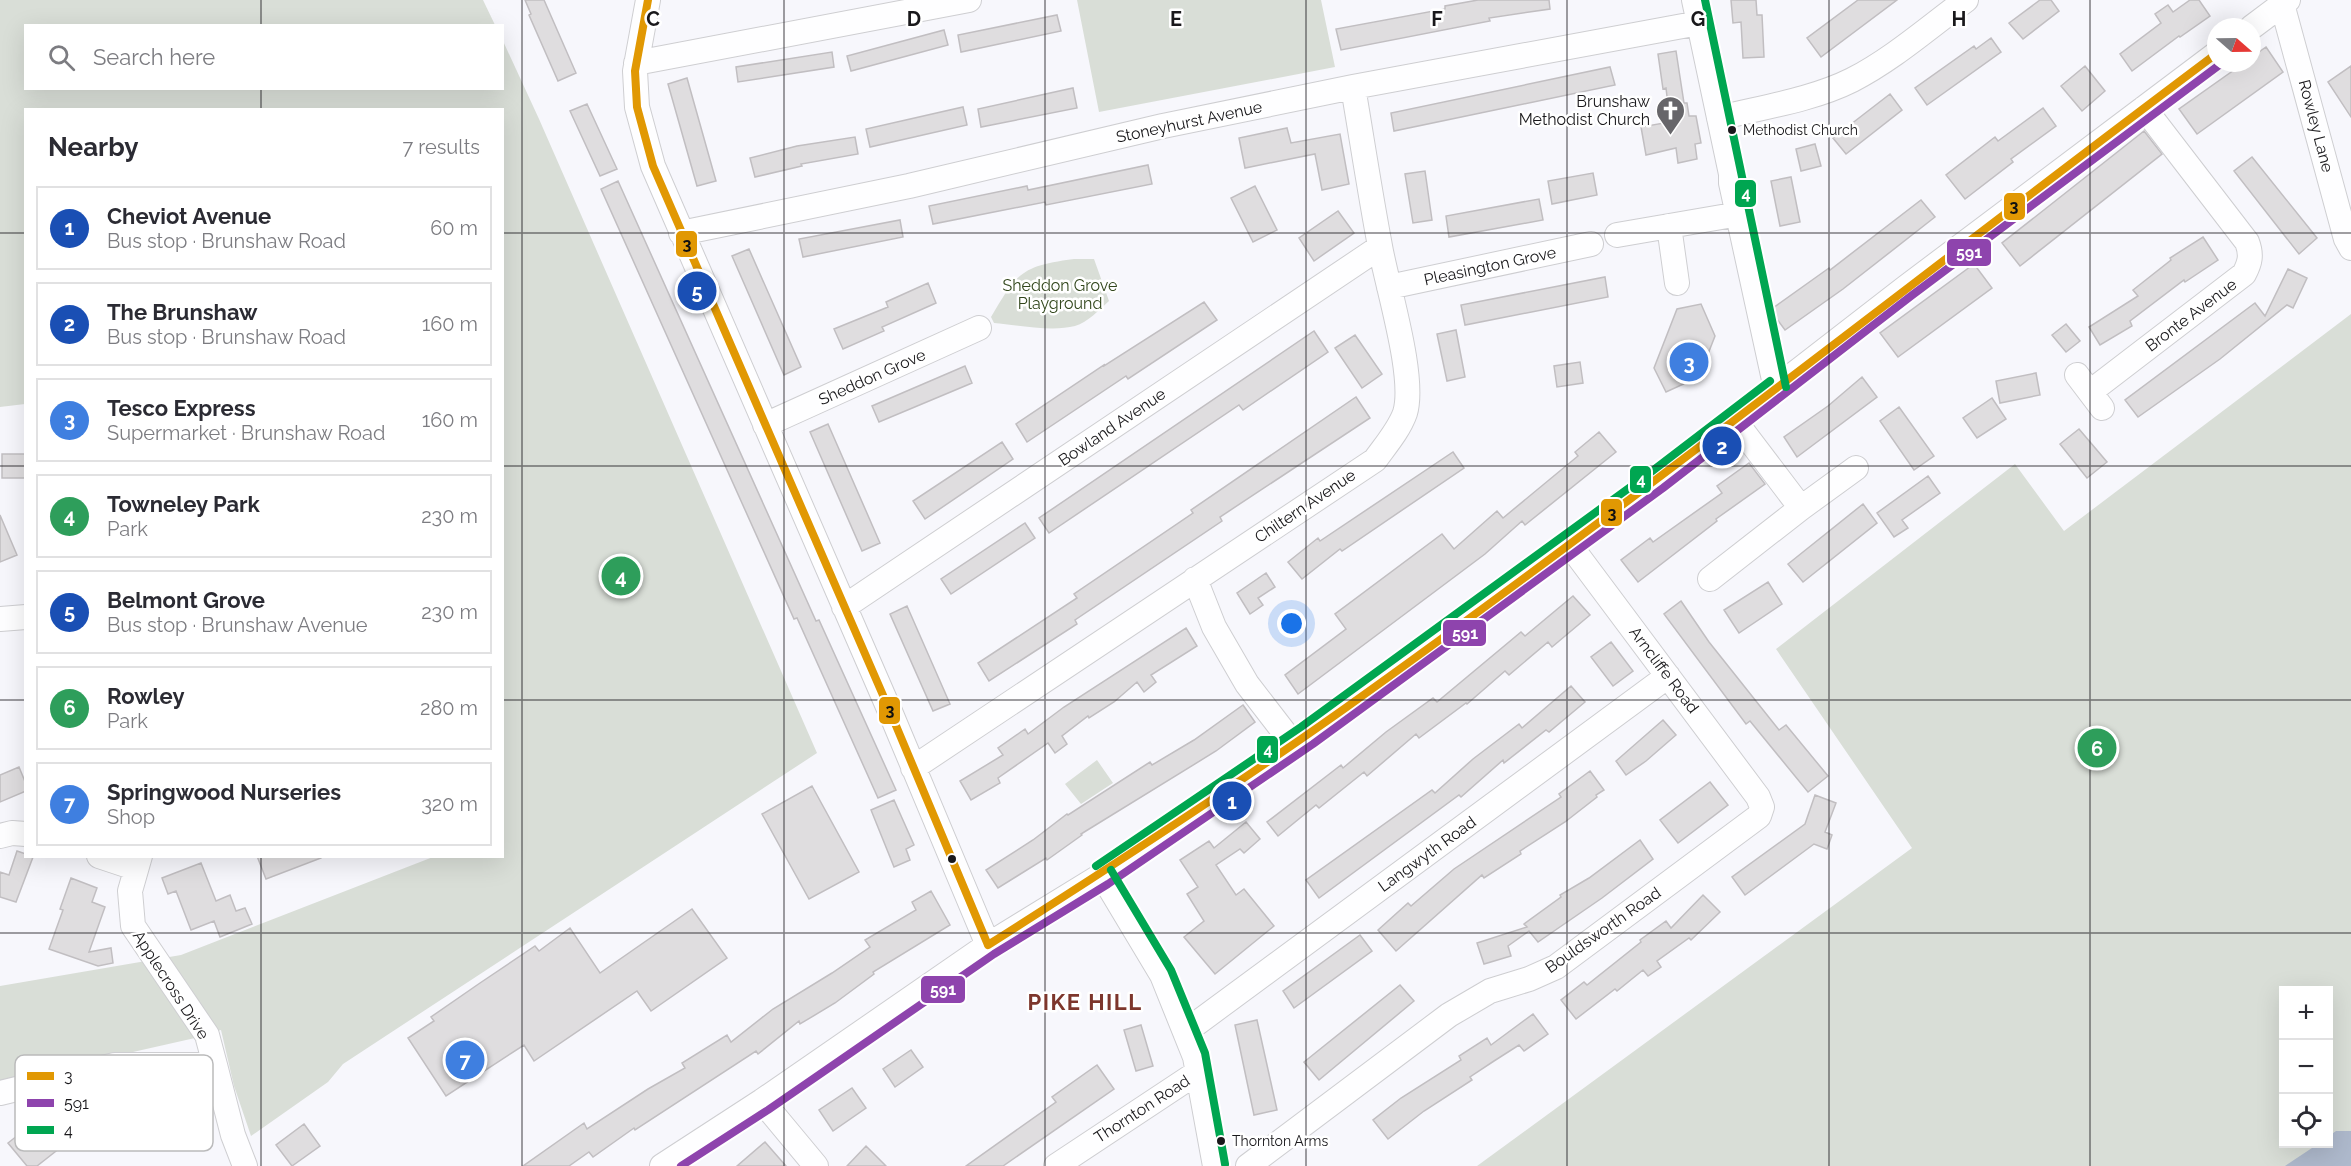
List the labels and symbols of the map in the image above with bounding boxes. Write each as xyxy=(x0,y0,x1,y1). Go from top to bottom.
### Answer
text: C xyxy=(646,7,660,31)
text: D xyxy=(907,7,921,31)
text: E xyxy=(1170,7,1182,31)
text: F xyxy=(1431,7,1443,31)
text: G xyxy=(1691,7,1705,31)
text: H xyxy=(1952,7,1966,31)
north arrow xyxy=(2207,18,2261,72)
street label: Rowley Lane xyxy=(2295,78,2337,174)
place label: Brunshaw Methodist Church xyxy=(1519,92,1650,129)
church icon: Brunshaw Methodist Church xyxy=(1655,94,1687,136)
street label: Stoneyhurst Avenue xyxy=(1114,97,1264,147)
place label: Methodist Church xyxy=(1743,122,1858,138)
marker: Methodist Church xyxy=(1726,124,1738,136)
line badge: 4 xyxy=(1734,179,1757,208)
text: 4 xyxy=(1741,184,1751,203)
line badge: 3 xyxy=(2003,192,2026,221)
text: 3 xyxy=(2010,197,2019,216)
line badge: 3 xyxy=(675,230,698,258)
text: 3 xyxy=(683,235,692,254)
line badge: 591 xyxy=(1946,238,1992,267)
street label: Pleasington Grove xyxy=(1422,243,1558,289)
text: 591 xyxy=(1956,243,1982,262)
pin: 5 xyxy=(678,268,716,314)
street label: Bronte Avenue xyxy=(2142,275,2240,355)
park label: Sheddon Grove Playground xyxy=(1003,276,1117,313)
pin: 3 xyxy=(1670,340,1708,385)
street label: Sheddon Grove xyxy=(816,345,928,409)
street label: Bowland Avenue xyxy=(1055,384,1169,470)
pin: 2 xyxy=(1702,424,1742,468)
street label: Chiltern Avenue xyxy=(1251,465,1359,547)
line badge: 4 xyxy=(1629,465,1652,494)
text: 4 xyxy=(1636,470,1646,489)
line badge: 3 xyxy=(1600,498,1623,527)
text: 3 xyxy=(1608,504,1617,523)
pin: 4 xyxy=(602,554,640,598)
your location xyxy=(1277,609,1306,638)
line badge: 591 xyxy=(1442,619,1487,647)
street label: Arncliffe Road xyxy=(1625,623,1703,717)
text: 591 xyxy=(1452,624,1478,643)
line badge: 3 xyxy=(878,696,901,725)
text: 3 xyxy=(886,701,895,720)
pin: 6 xyxy=(2078,726,2116,771)
line badge: 4 xyxy=(1256,735,1279,764)
text: 4 xyxy=(1263,740,1273,759)
pin: 1 xyxy=(1212,778,1252,824)
street label: Langwyth Road xyxy=(1374,812,1480,896)
unlabelled marker xyxy=(946,853,958,865)
street label: Bouldsworth Road xyxy=(1542,883,1664,977)
street label: Applecross Drive xyxy=(129,927,213,1043)
line badge: 591 xyxy=(920,975,966,1004)
text: 591 xyxy=(930,980,956,999)
district label: PIKE HILL xyxy=(1027,989,1143,1015)
pin: 7 xyxy=(446,1038,484,1082)
legend xyxy=(15,1055,213,1151)
text: 3 xyxy=(64,1067,73,1086)
street label: Thornton Road xyxy=(1091,1071,1193,1147)
text: 591 xyxy=(64,1094,89,1113)
text: 4 xyxy=(64,1121,73,1140)
place label: Thornton Arms xyxy=(1232,1133,1328,1149)
marker: Thornton Arms xyxy=(1215,1135,1227,1147)

